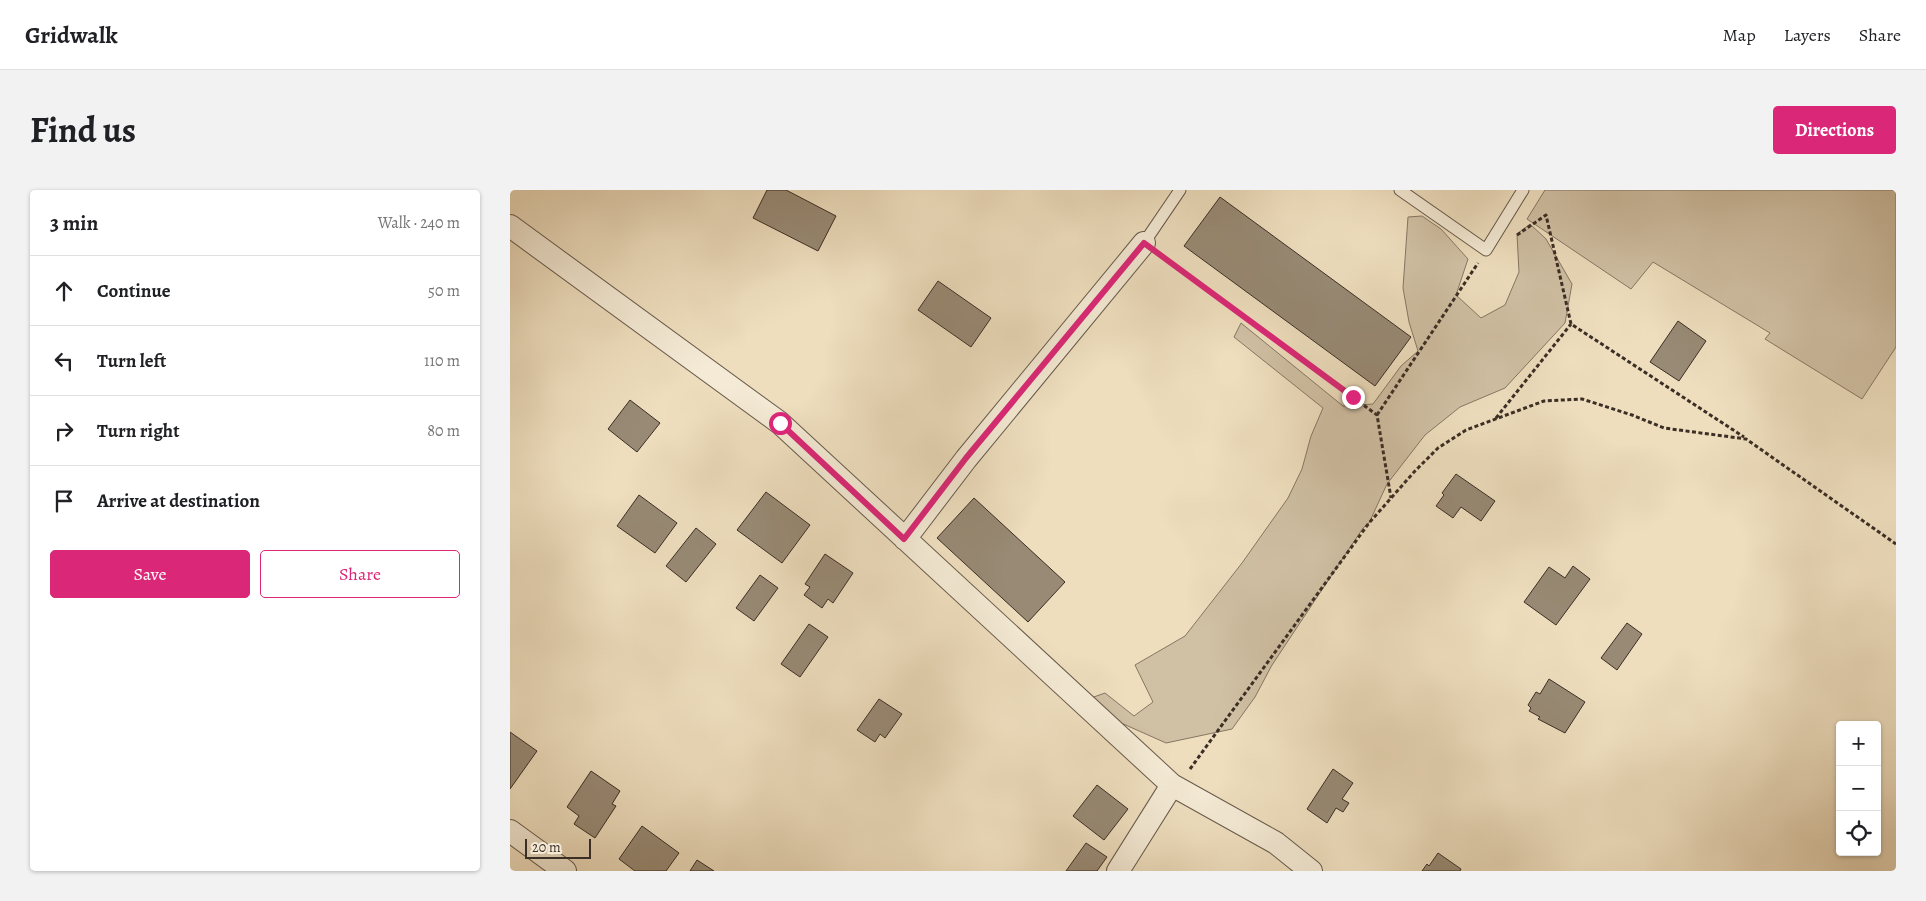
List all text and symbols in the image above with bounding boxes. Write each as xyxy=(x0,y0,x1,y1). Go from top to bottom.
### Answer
text: Gridwalk xyxy=(25,19,118,51)
text: Map xyxy=(1723,23,1756,47)
text: Layers xyxy=(1784,23,1831,47)
text: Share xyxy=(1859,23,1901,47)
text: Find us xyxy=(30,106,136,154)
button: Directions xyxy=(1773,106,1896,154)
text: 3 min xyxy=(50,209,98,237)
text: Walk · 240 m xyxy=(378,212,460,234)
icon: ahead xyxy=(50,277,78,305)
text: Continue xyxy=(97,278,171,304)
text: 50 m xyxy=(428,280,460,302)
icon: left xyxy=(50,347,78,375)
text: Turn left xyxy=(97,348,166,374)
text: 110 m xyxy=(424,350,460,372)
route end xyxy=(1342,386,1365,409)
route start xyxy=(769,412,792,435)
icon: right xyxy=(50,417,78,445)
text: Turn right xyxy=(97,418,179,444)
text: 80 m xyxy=(427,420,460,442)
icon: arrive xyxy=(50,487,78,515)
text: Arrive at destination xyxy=(97,488,260,514)
button: Save xyxy=(50,550,250,598)
button: Share xyxy=(260,550,460,598)
map controls xyxy=(1836,721,1881,856)
button: + xyxy=(1836,721,1881,766)
button: − xyxy=(1836,766,1881,811)
button: locate xyxy=(1836,811,1881,856)
scale bar xyxy=(525,836,591,859)
text: 20 m xyxy=(532,838,561,857)

